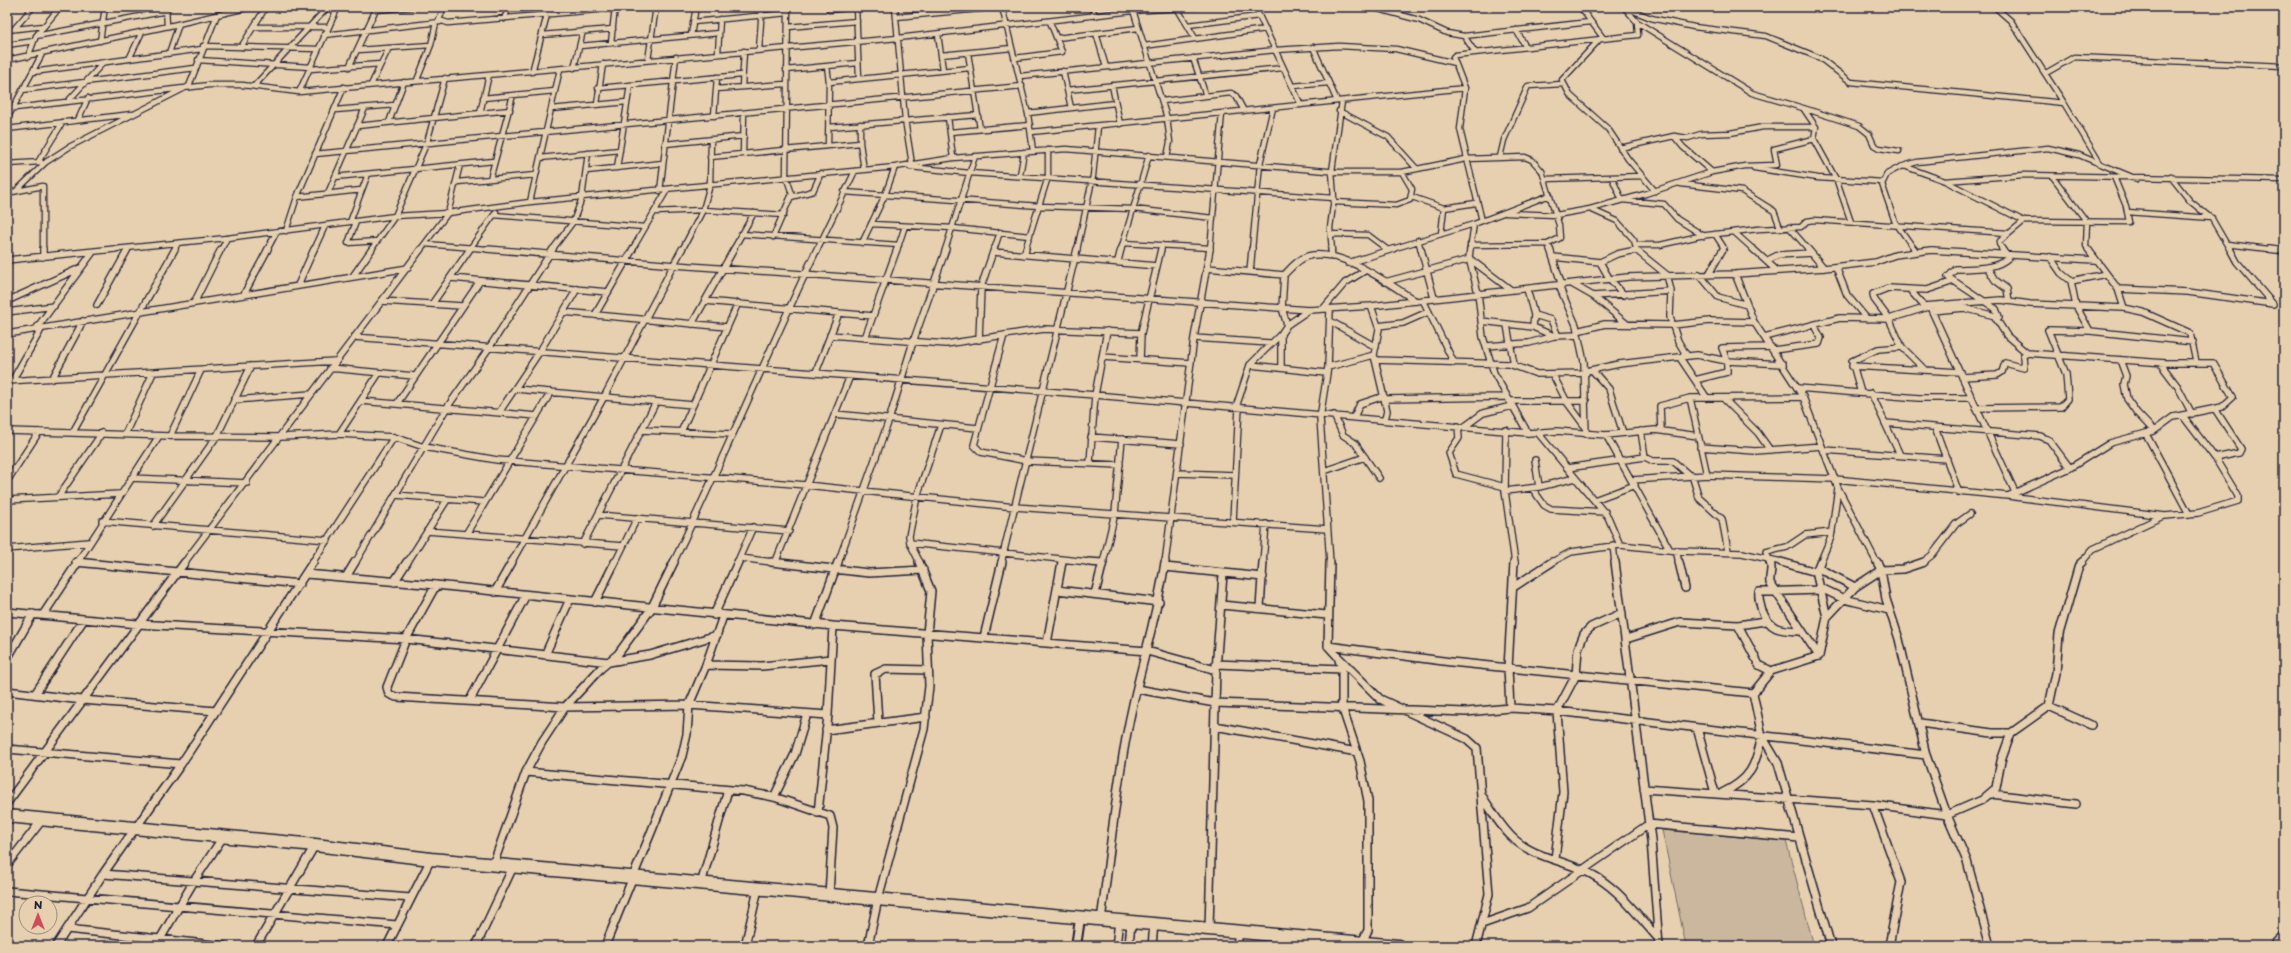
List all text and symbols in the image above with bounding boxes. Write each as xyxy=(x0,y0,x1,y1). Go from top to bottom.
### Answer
north arrow xyxy=(18,895,58,935)
text: N xyxy=(34,896,43,913)

